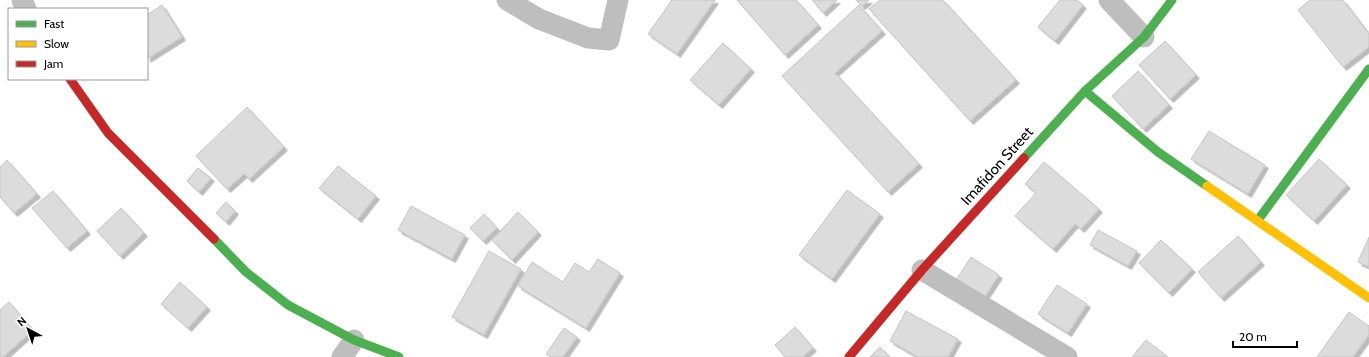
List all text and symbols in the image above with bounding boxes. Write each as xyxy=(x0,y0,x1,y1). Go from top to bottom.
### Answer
legend xyxy=(8,8,148,80)
text: Fast xyxy=(44,16,64,31)
text: Slow xyxy=(44,36,69,51)
text: Jam xyxy=(43,56,63,71)
street label: Imafidon Street xyxy=(957,123,1037,209)
north arrow xyxy=(8,309,48,349)
text: N xyxy=(14,313,29,329)
scale bar xyxy=(1233,323,1297,349)
text: 20 m xyxy=(1239,329,1267,344)

